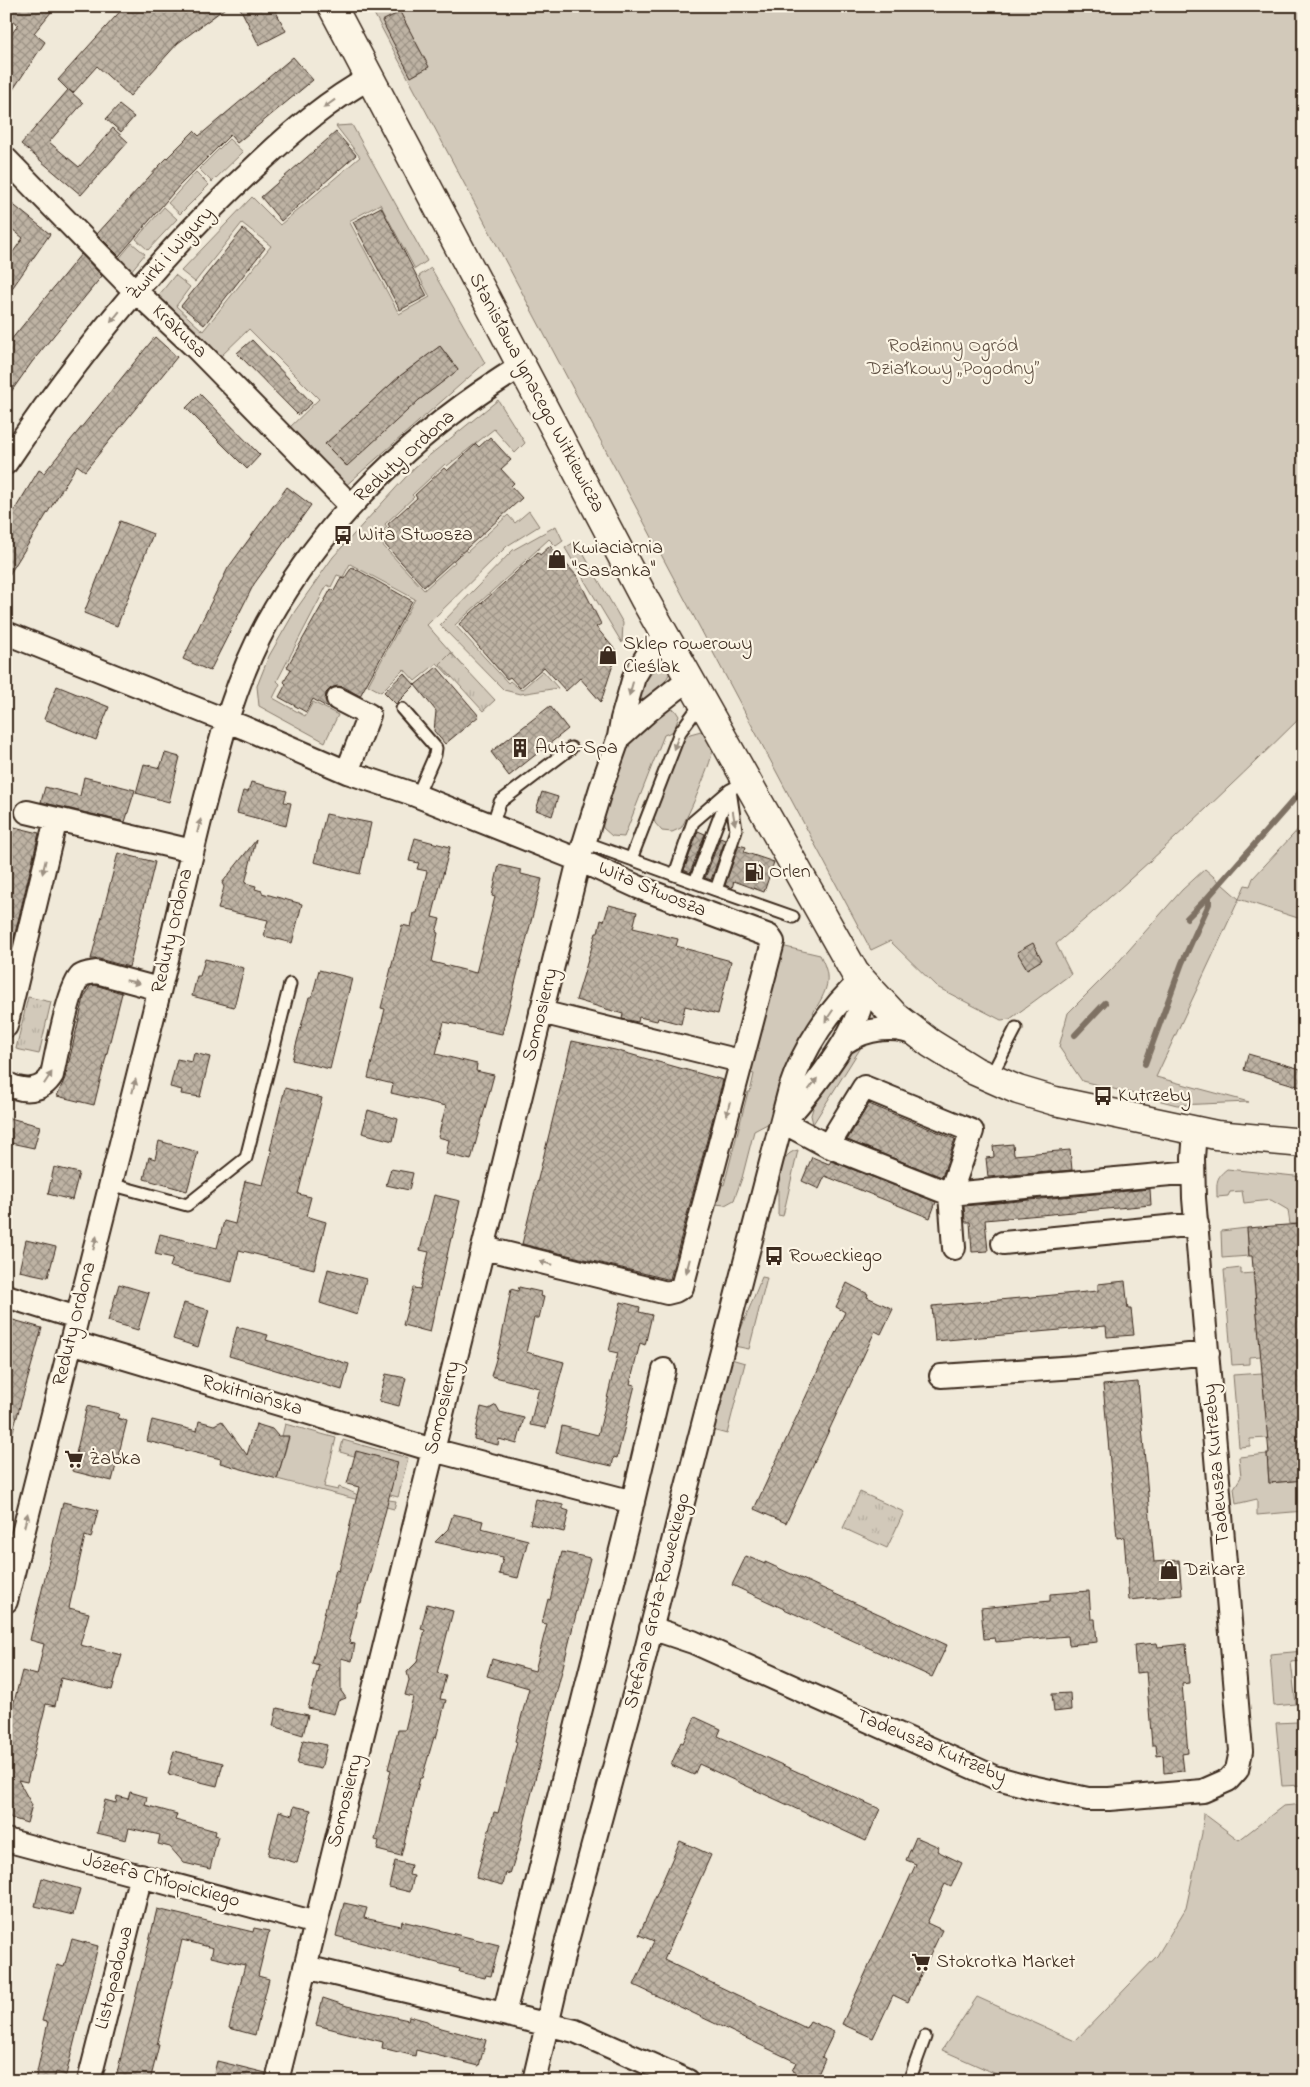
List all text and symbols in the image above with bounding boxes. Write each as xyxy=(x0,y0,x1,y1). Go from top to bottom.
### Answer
one-way arrow xyxy=(322,99,336,109)
street label: Żwirki i Wigury xyxy=(121,200,222,308)
street label: Stanisława Ignacego Witkiewicza xyxy=(459,268,612,518)
street label: Krakusa xyxy=(145,298,213,366)
one-way arrow xyxy=(109,310,120,323)
park label: Rodzinny Ogród Działkowy „Pogodny” xyxy=(866,332,1039,385)
street label: Reduty Ordona xyxy=(348,404,462,510)
place label: Wita Stwosza xyxy=(358,521,473,550)
bus stop icon: Wita Stwosza xyxy=(332,524,354,546)
place label: Kwiaciarnia "Sasanka" xyxy=(572,534,663,586)
shop icon: Kwiaciarnia "Sasanka" xyxy=(546,548,568,570)
place label: Sklep rowerowy Cieślak xyxy=(623,630,752,682)
shop icon: Sklep rowerowy Cieślak xyxy=(597,644,619,666)
one-way arrow xyxy=(626,682,634,697)
place label: Auto-Spa xyxy=(535,734,618,763)
one-way arrow xyxy=(672,736,680,751)
building icon: Auto-Spa xyxy=(509,737,531,759)
one-way arrow xyxy=(731,810,739,826)
one-way arrow xyxy=(195,819,203,834)
street label: Wita Stwosza xyxy=(593,854,711,926)
place label: Orlen xyxy=(769,858,811,887)
one-way arrow xyxy=(40,859,48,874)
fuel station icon: Orlen xyxy=(743,861,765,883)
street label: Reduty Ordona xyxy=(145,866,201,996)
street label: Somosierry xyxy=(515,965,567,1065)
one-way arrow xyxy=(125,978,140,986)
one-way arrow xyxy=(825,1009,834,1023)
one-way arrow xyxy=(44,1072,53,1085)
one-way arrow xyxy=(131,1078,139,1093)
one-way arrow xyxy=(808,1078,819,1091)
place label: Kutrzeby xyxy=(1118,1082,1191,1111)
bus stop icon: Kutrzeby xyxy=(1092,1085,1114,1107)
one-way arrow xyxy=(724,1101,732,1116)
one-way arrow xyxy=(91,1236,99,1251)
place label: Roweckiego xyxy=(789,1242,882,1272)
bus stop icon: Roweckiego xyxy=(763,1245,785,1267)
street label: Reduty Ordona xyxy=(46,1259,104,1389)
one-way arrow xyxy=(539,1259,554,1267)
one-way arrow xyxy=(684,1259,692,1274)
street label: Somosierry xyxy=(417,1358,469,1458)
street label: Rokitniańska xyxy=(198,1368,306,1424)
street label: Tadeusza Kutrzeby xyxy=(1196,1382,1238,1546)
place label: Żabka xyxy=(89,1445,141,1474)
supermarket icon: Żabka xyxy=(63,1448,85,1470)
street label: Stefana Grota-Roweckiego xyxy=(617,1490,700,1712)
one-way arrow xyxy=(23,1512,31,1527)
place label: Dzikarz xyxy=(1183,1556,1245,1585)
shop icon: Dzikarz xyxy=(1158,1559,1180,1581)
street label: Tadeusza Kutrzeby xyxy=(851,1702,1011,1792)
street label: Somosierry xyxy=(320,1751,372,1851)
street label: Józefa Chłopickiego xyxy=(79,1846,243,1917)
street label: Listopadowa xyxy=(88,1923,142,2033)
place label: Stokrotka Market xyxy=(936,1948,1076,1977)
supermarket icon: Stokrotka Market xyxy=(910,1951,932,1973)

